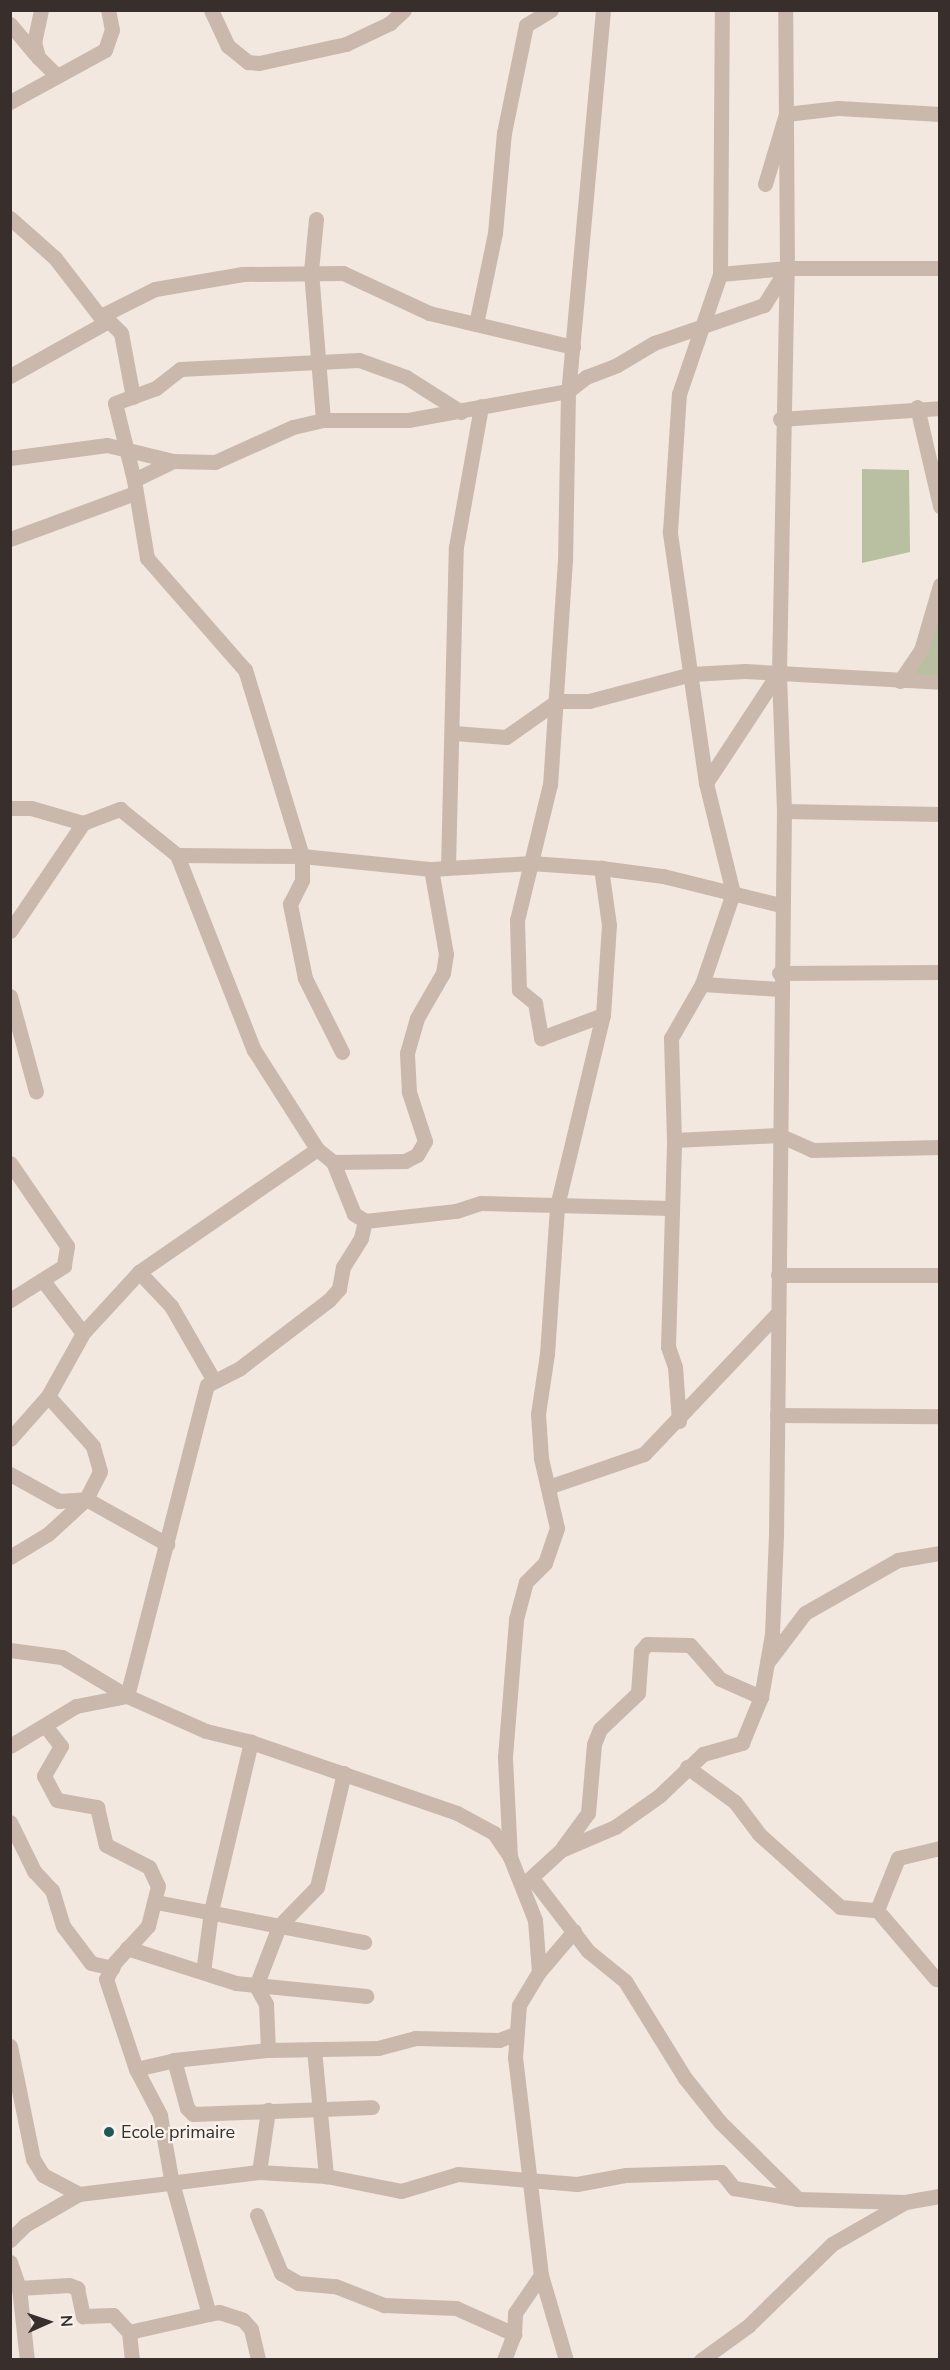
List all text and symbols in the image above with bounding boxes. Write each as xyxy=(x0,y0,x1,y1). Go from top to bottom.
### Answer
place label: Ecole primaire xyxy=(121,2121,235,2143)
marker: Ecole primaire xyxy=(102,2125,116,2139)
north arrow xyxy=(18,2292,78,2352)
text: N xyxy=(55,2315,77,2328)

